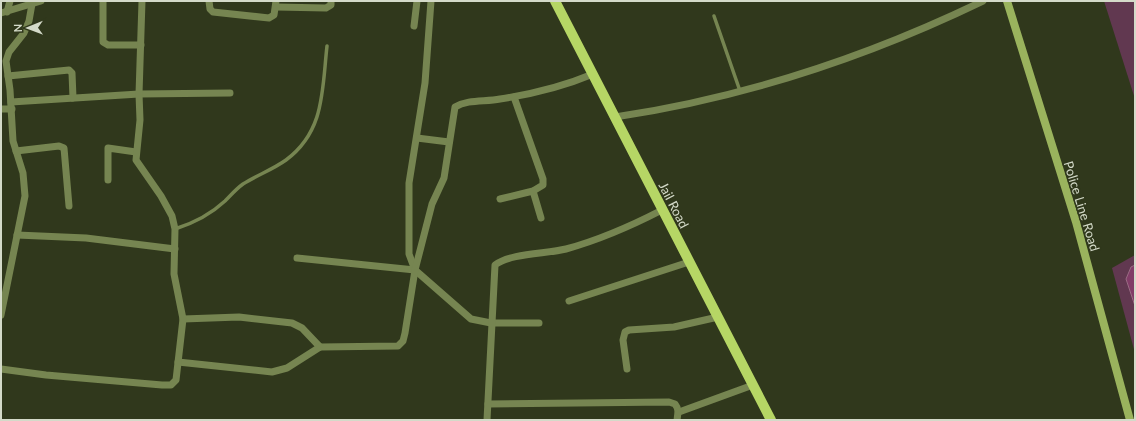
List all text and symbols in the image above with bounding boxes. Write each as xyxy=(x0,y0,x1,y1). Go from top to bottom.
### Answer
north arrow xyxy=(8,8,48,48)
text: N xyxy=(11,24,24,33)
street label: Police Line Road xyxy=(1061,159,1103,253)
street label: Jail Road xyxy=(656,179,692,231)

